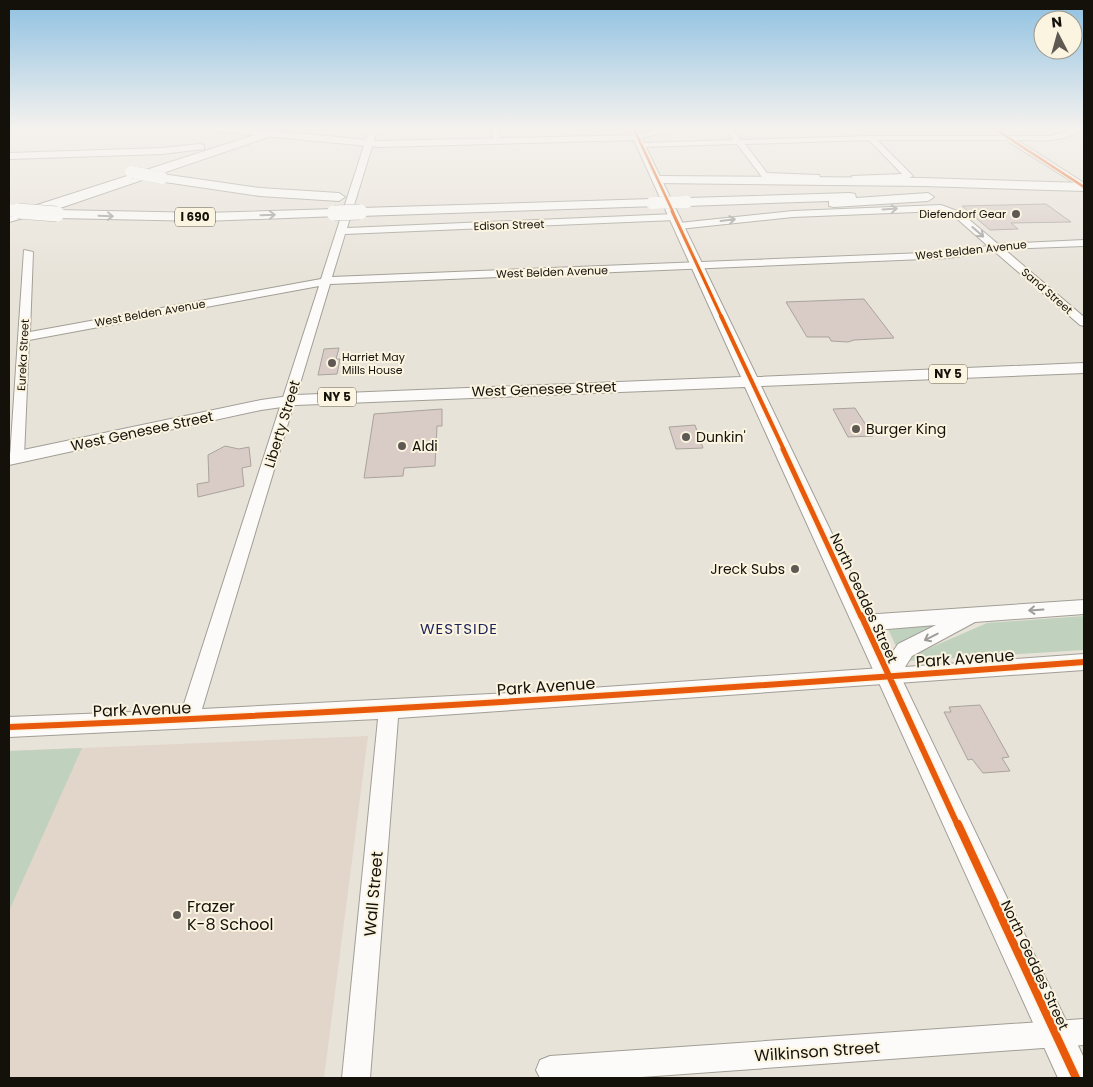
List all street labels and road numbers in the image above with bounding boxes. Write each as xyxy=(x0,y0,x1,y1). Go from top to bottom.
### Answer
road number: I 690 xyxy=(175,208,215,226)
street label: Edison Street xyxy=(473,216,545,234)
street label: West Belden Avenue xyxy=(914,236,1028,264)
street label: West Belden Avenue xyxy=(496,262,608,282)
street label: Sand Street xyxy=(1018,264,1076,318)
street label: West Belden Avenue xyxy=(93,295,207,331)
street label: Eureka Street xyxy=(13,319,33,391)
road number: NY 5 xyxy=(929,364,967,384)
street label: West Genesee Street xyxy=(471,376,617,402)
street label: Liberty Street xyxy=(259,378,305,470)
road number: NY 5 xyxy=(318,388,356,407)
street label: West Genesee Street xyxy=(69,406,215,456)
street label: North Geddes Street xyxy=(825,530,903,666)
street label: Park Avenue xyxy=(915,644,1015,673)
street label: Park Avenue xyxy=(496,672,596,701)
street label: Park Avenue xyxy=(92,696,192,723)
street label: Wall Street xyxy=(358,850,389,938)
street label: North Geddes Street xyxy=(996,897,1074,1033)
street label: Wilkinson Street xyxy=(753,1036,881,1067)

